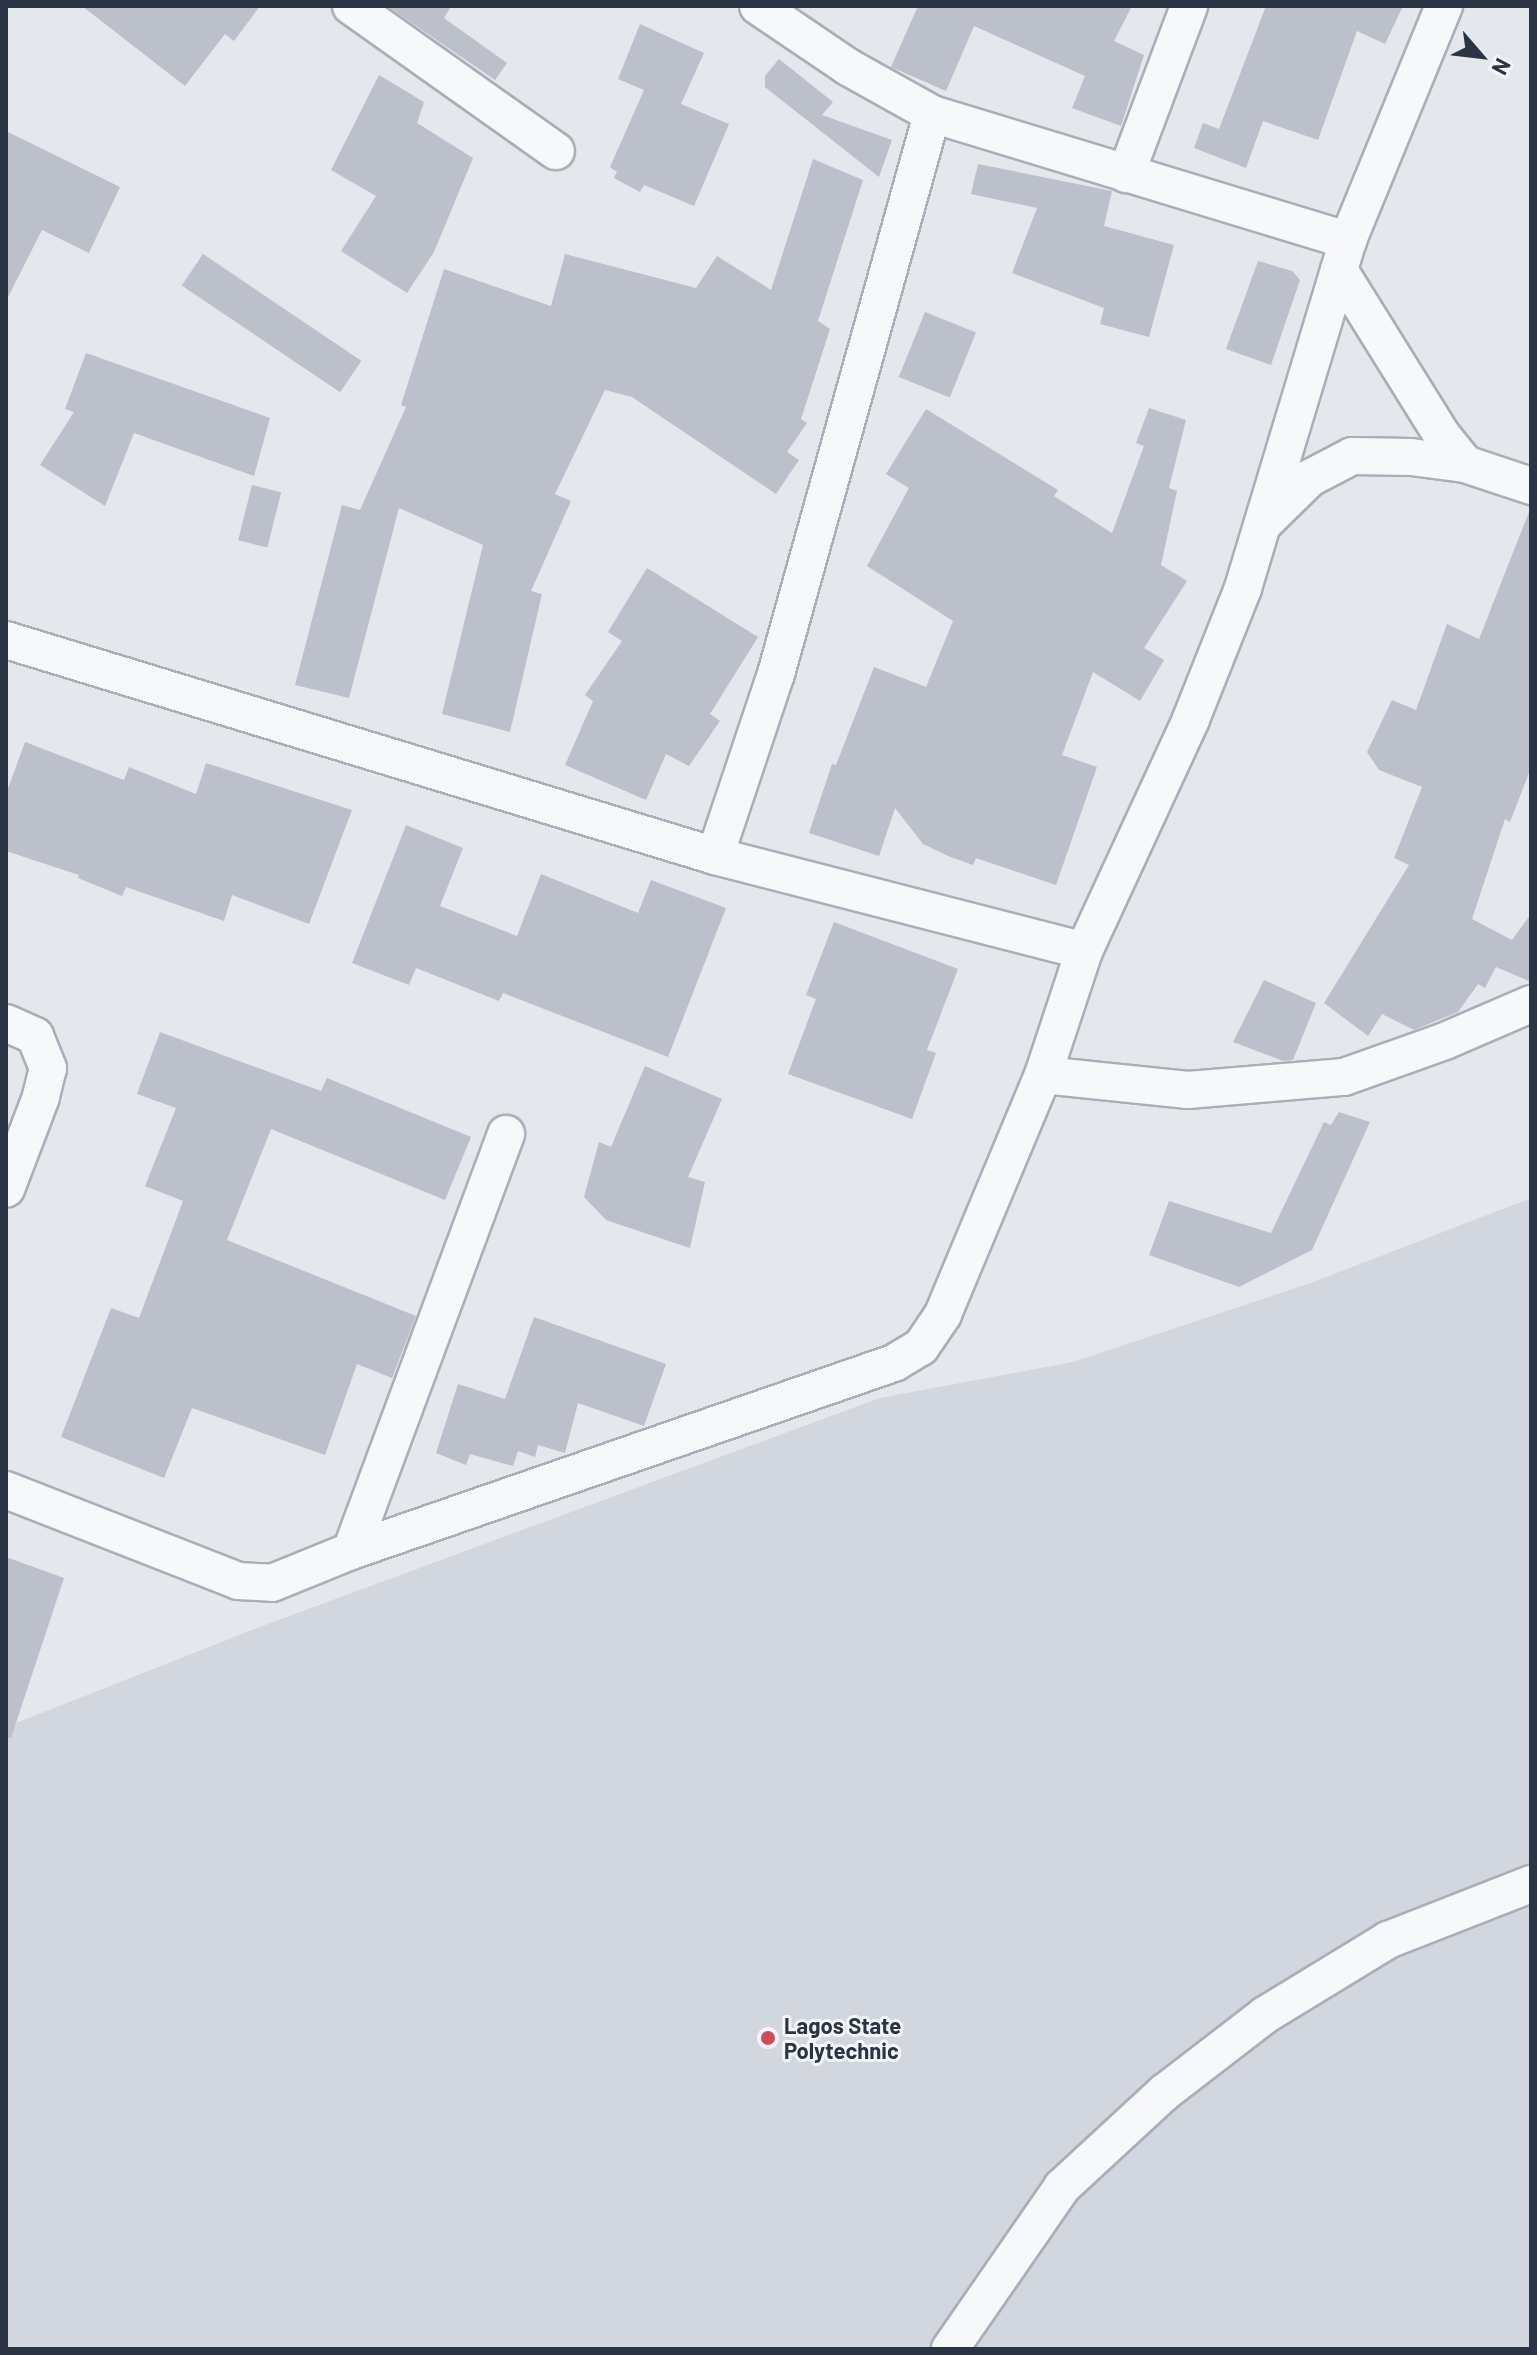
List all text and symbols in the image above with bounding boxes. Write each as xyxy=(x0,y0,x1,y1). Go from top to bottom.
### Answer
north arrow xyxy=(1441,16,1521,96)
text: N xyxy=(1487,55,1517,80)
place label: Lagos State Polytechnic xyxy=(784,2012,901,2064)
marker: Lagos State Polytechnic xyxy=(759,2029,777,2047)

